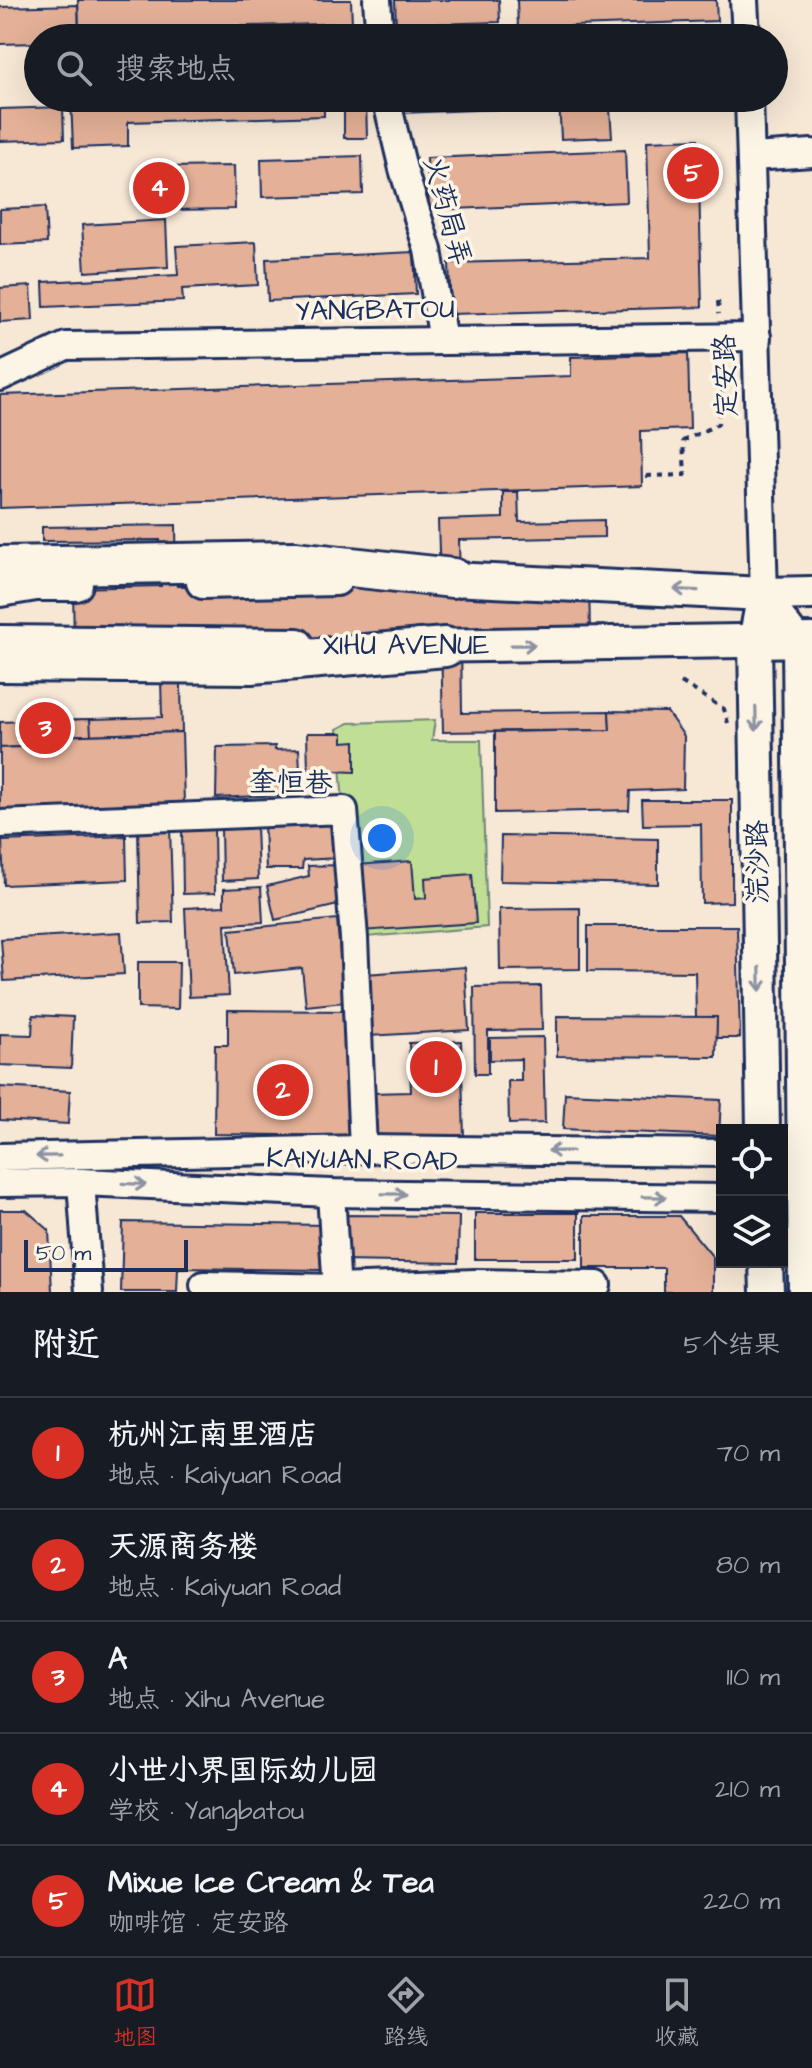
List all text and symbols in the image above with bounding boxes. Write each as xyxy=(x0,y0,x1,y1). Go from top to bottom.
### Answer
search box xyxy=(24,24,788,112)
icon: search xyxy=(52,46,96,90)
text: 搜索地点 xyxy=(116,48,236,90)
pin: 5 xyxy=(667,143,719,203)
street label: 火药局弄 xyxy=(414,152,480,270)
pin: 4 xyxy=(133,158,185,218)
street label: YANGBATOU xyxy=(295,289,455,331)
street label: 定安路 xyxy=(705,333,747,419)
one-way arrow xyxy=(673,582,700,597)
street label: XIHU AVENUE xyxy=(323,626,490,665)
one-way arrow xyxy=(509,638,536,653)
pin: 3 xyxy=(19,698,71,758)
one-way arrow xyxy=(748,705,763,732)
street label: 奎恒巷 xyxy=(249,763,334,803)
your location xyxy=(362,818,402,858)
street label: 浣沙路 xyxy=(738,820,778,904)
one-way arrow xyxy=(752,965,768,992)
pin: 1 xyxy=(410,1037,462,1097)
pin: 2 xyxy=(257,1060,309,1120)
map controls xyxy=(716,1124,788,1268)
button: locate xyxy=(716,1124,788,1196)
street label: KAIYUAN ROAD xyxy=(266,1139,458,1181)
one-way arrow xyxy=(547,1143,574,1159)
one-way arrow xyxy=(35,1148,62,1164)
one-way arrow xyxy=(120,1177,147,1192)
one-way arrow xyxy=(380,1186,407,1202)
one-way arrow xyxy=(640,1190,667,1205)
button: layers xyxy=(716,1196,788,1268)
scale bar xyxy=(24,1236,188,1272)
text: 50 m xyxy=(36,1238,91,1269)
text: 附近 xyxy=(32,1321,100,1369)
text: 5个结果 xyxy=(684,1327,780,1363)
text: 杭州江南里酒店 xyxy=(108,1414,318,1456)
text: 1 xyxy=(56,1435,60,1471)
text: 70 m xyxy=(717,1435,780,1471)
text: 地点 · Kaiyuan Road xyxy=(108,1457,341,1493)
text: 天源商务楼 xyxy=(108,1526,258,1568)
text: 2 xyxy=(51,1547,65,1583)
text: 80 m xyxy=(716,1547,780,1583)
text: 地点 · Kaiyuan Road xyxy=(108,1569,341,1605)
text: A xyxy=(108,1638,127,1680)
text: 3 xyxy=(51,1659,65,1695)
text: 110 m xyxy=(726,1659,780,1695)
text: 地点 · Xihu Avenue xyxy=(108,1681,325,1717)
text: 小世小界国际幼儿园 xyxy=(108,1750,378,1792)
text: 4 xyxy=(49,1771,67,1807)
text: 210 m xyxy=(715,1771,780,1807)
text: 学校 · Yangbatou xyxy=(108,1793,304,1829)
text: Mixue Ice Cream & Tea xyxy=(108,1862,434,1904)
text: 5 xyxy=(49,1883,67,1919)
text: 220 m xyxy=(703,1883,780,1919)
text: 咖啡馆 · 定安路 xyxy=(108,1905,288,1941)
tab: 地图 xyxy=(113,1973,157,2053)
tab: 路线 xyxy=(384,1973,428,2053)
tab: 收藏 xyxy=(655,1973,699,2053)

